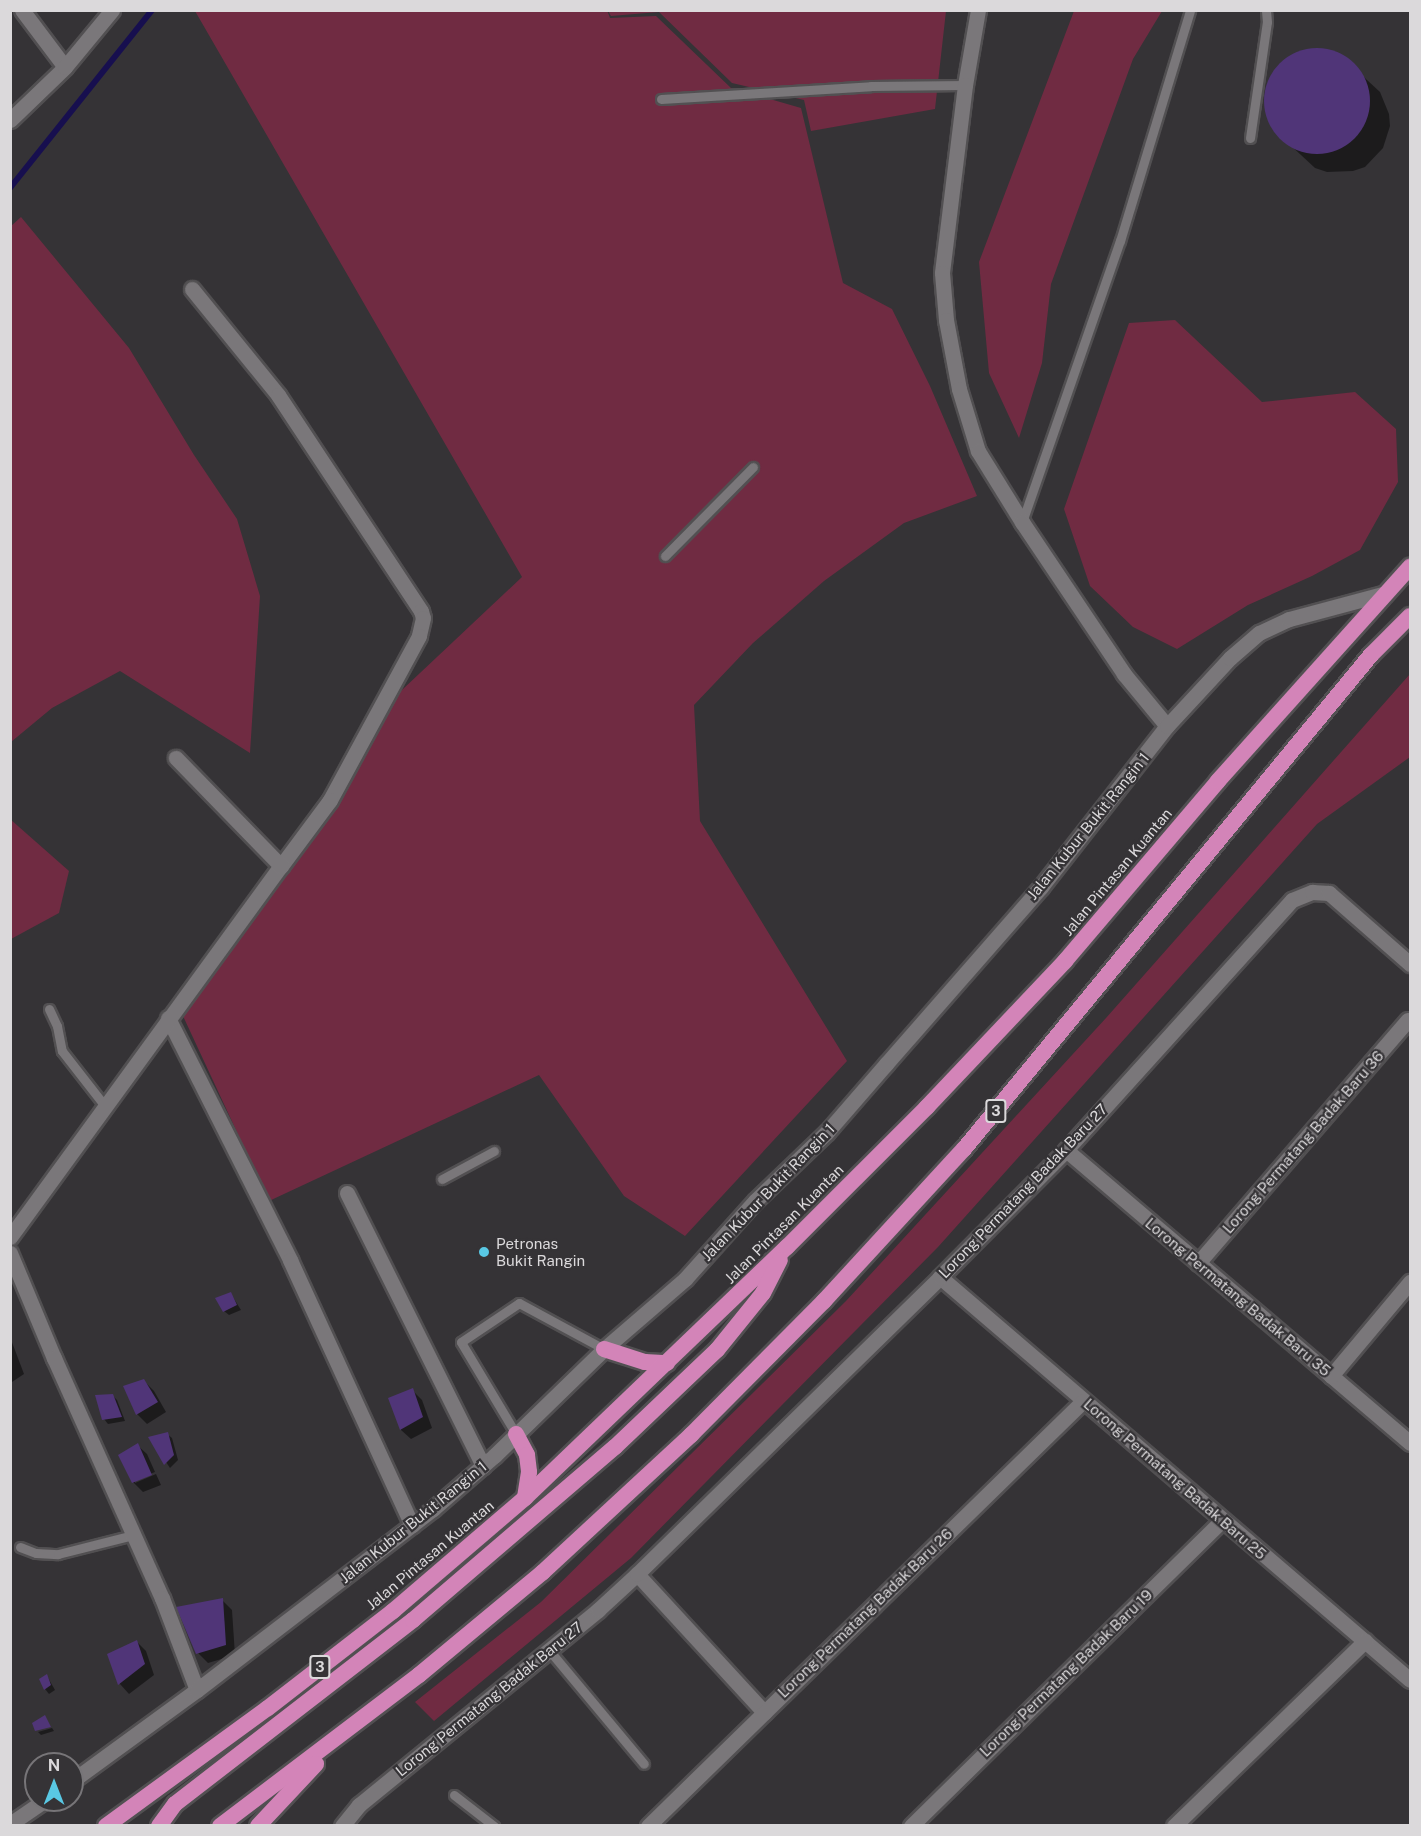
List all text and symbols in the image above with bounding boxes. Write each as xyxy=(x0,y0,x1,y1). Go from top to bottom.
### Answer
street label: Jalan Kubur Bukit Rangin 1 xyxy=(1023,749,1153,903)
street label: Jalan Pintasan Kuantan xyxy=(1058,805,1176,939)
street label: Lorong Permatang Badak Baru 36 xyxy=(1219,1047,1387,1237)
street label: Lorong Permatang Badak Baru 27 xyxy=(935,1100,1111,1282)
road number: 3 xyxy=(984,1100,1008,1122)
street label: Jalan Kubur Bukit Rangin 1 xyxy=(698,1120,838,1264)
street label: Jalan Pintasan Kuantan xyxy=(721,1161,847,1287)
street label: Lorong Permatang Badak Baru 35 xyxy=(1142,1214,1334,1380)
place label: Petronas Bukit Rangin xyxy=(496,1234,585,1269)
marker: Petronas Bukit Rangin xyxy=(477,1245,491,1259)
street label: Lorong Permatang Badak Baru 25 xyxy=(1080,1395,1270,1563)
street label: Jalan Kubur Bukit Rangin 1 xyxy=(336,1457,490,1587)
street label: Jalan Pintasan Kuantan xyxy=(363,1496,497,1614)
street label: Lorong Permatang Badak Baru 26 xyxy=(774,1525,956,1701)
street label: Lorong Permatang Badak Baru 19 xyxy=(976,1586,1156,1760)
street label: Lorong Permatang Badak Baru 27 xyxy=(392,1618,586,1780)
road number: 3 xyxy=(308,1656,332,1678)
north arrow xyxy=(24,1752,84,1812)
text: N xyxy=(48,1756,60,1775)

